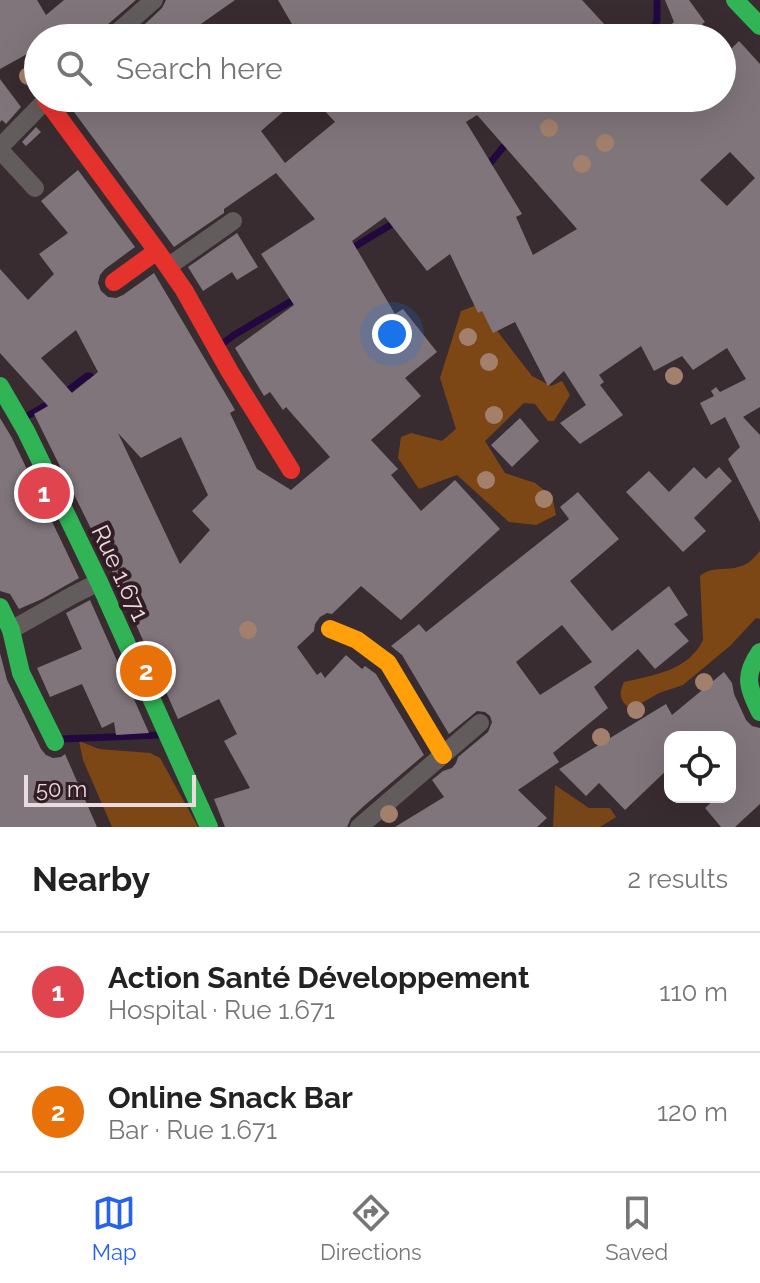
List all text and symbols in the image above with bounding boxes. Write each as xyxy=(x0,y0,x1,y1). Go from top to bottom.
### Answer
search box xyxy=(24,24,736,112)
icon: search xyxy=(52,46,96,90)
text: Search here xyxy=(116,51,283,86)
your location xyxy=(372,314,412,354)
pin: 1 xyxy=(18,463,70,523)
street label: Rue 1.671 xyxy=(86,520,155,625)
pin: 2 xyxy=(120,641,172,701)
map controls xyxy=(664,731,736,803)
button: locate xyxy=(664,731,736,803)
scale bar xyxy=(24,771,196,807)
text: 50 m xyxy=(36,776,87,802)
text: Nearby xyxy=(32,859,150,899)
text: 2 results xyxy=(628,864,728,894)
text: Action Santé Développement xyxy=(108,960,529,995)
text: 1 xyxy=(52,977,64,1007)
text: 110 m xyxy=(659,977,728,1007)
text: Hospital · Rue 1.671 xyxy=(108,995,335,1025)
text: Online Snack Bar xyxy=(108,1080,353,1115)
text: 2 xyxy=(51,1097,65,1127)
text: 120 m xyxy=(657,1097,728,1127)
text: Bar · Rue 1.671 xyxy=(108,1115,277,1145)
tab: Map xyxy=(92,1191,137,1265)
tab: Directions xyxy=(320,1191,422,1265)
tab: Saved xyxy=(605,1191,668,1265)

